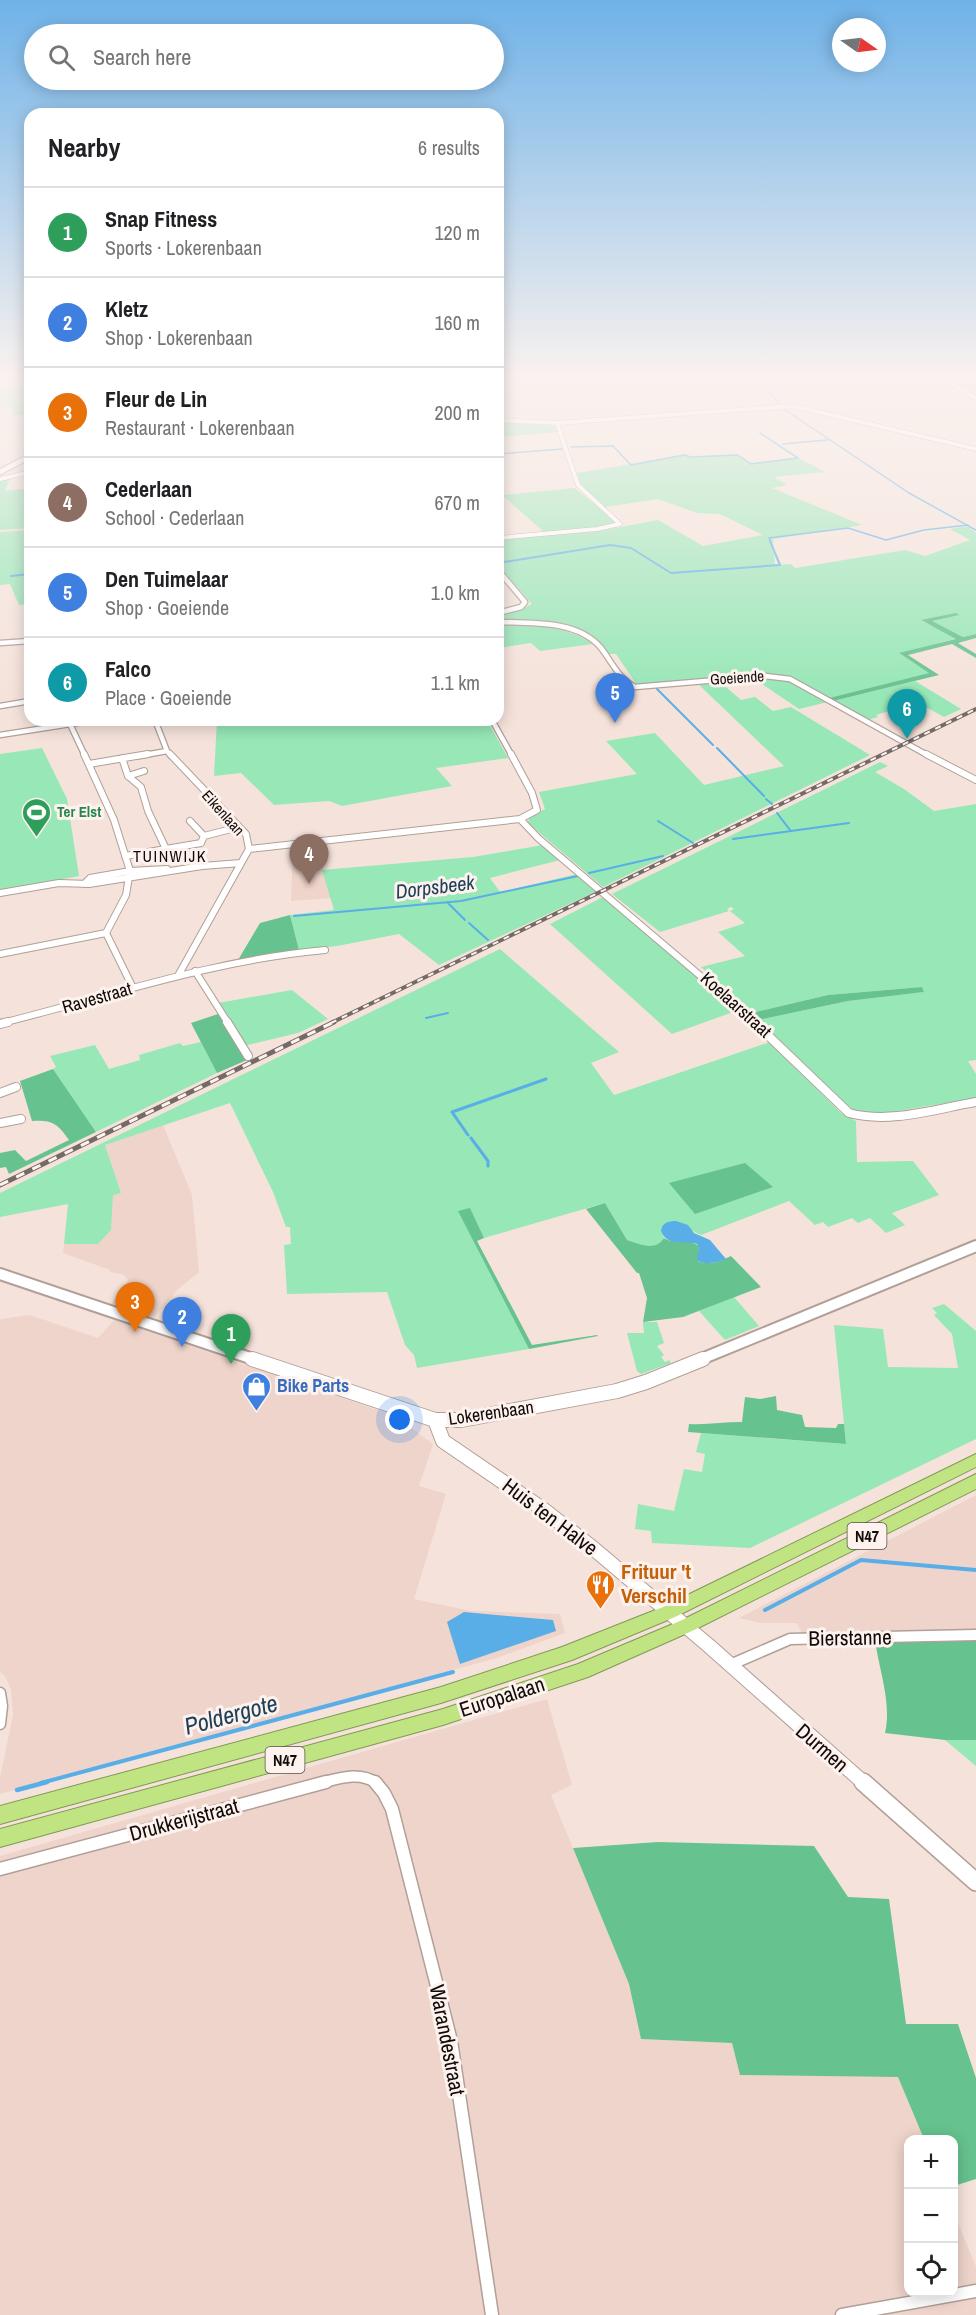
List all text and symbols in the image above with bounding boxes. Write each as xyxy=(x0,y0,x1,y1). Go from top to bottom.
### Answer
north arrow xyxy=(832,18,886,72)
search box xyxy=(24,24,504,90)
icon: search xyxy=(45,41,78,74)
text: Search here xyxy=(93,42,191,72)
text: Nearby xyxy=(48,130,120,165)
text: 6 results xyxy=(418,134,480,161)
text: Snap Fitness xyxy=(105,204,217,234)
text: 1 xyxy=(63,219,72,246)
text: 120 m xyxy=(434,219,480,246)
text: Sports · Lokerenbaan xyxy=(105,234,262,261)
text: Kletz xyxy=(105,294,148,324)
text: 2 xyxy=(63,309,72,336)
text: 160 m xyxy=(434,309,480,336)
text: Shop · Lokerenbaan xyxy=(105,324,253,351)
text: Fleur de Lin xyxy=(105,384,207,414)
text: 3 xyxy=(63,399,72,426)
text: 200 m xyxy=(434,399,480,426)
text: Restaurant · Lokerenbaan xyxy=(105,414,295,441)
text: Cederlaan xyxy=(105,474,192,504)
text: 4 xyxy=(63,489,72,516)
text: 670 m xyxy=(434,489,480,516)
text: School · Cederlaan xyxy=(105,504,244,531)
text: Den Tuimelaar xyxy=(105,564,228,594)
text: 5 xyxy=(63,579,72,606)
text: 1.0 km xyxy=(431,579,480,606)
text: Shop · Goeiende xyxy=(105,594,229,621)
text: Falco xyxy=(105,654,151,684)
street label: Goeiende xyxy=(709,665,765,690)
text: 6 xyxy=(63,669,72,696)
text: 1.1 km xyxy=(431,669,480,696)
pin: 5 xyxy=(596,674,634,723)
text: Place · Goeiende xyxy=(105,684,232,711)
pin: 6 xyxy=(888,690,926,739)
street label: Eikenlaan xyxy=(197,785,249,840)
sports icon: Ter Elst xyxy=(20,796,52,838)
place label: Ter Elst xyxy=(57,801,101,822)
pin: 4 xyxy=(290,834,328,884)
district label: TUINWIJK xyxy=(133,845,207,867)
water label: Dorpsbeek xyxy=(394,868,477,905)
street label: Koelaarstraat xyxy=(695,966,777,1043)
street label: Ravestraat xyxy=(59,976,135,1019)
pin: 3 xyxy=(116,1282,154,1332)
pin: 2 xyxy=(162,1298,201,1347)
pin: 1 xyxy=(212,1314,250,1364)
shop icon: Bike Parts xyxy=(240,1370,272,1412)
place label: Bike Parts xyxy=(277,1373,349,1398)
street label: Lokerenbaan xyxy=(447,1394,535,1431)
your location xyxy=(385,1405,414,1434)
street label: Huis ten Halve xyxy=(496,1471,604,1562)
road number: N47 xyxy=(848,1523,886,1549)
place label: Frituur 't Verschil xyxy=(621,1557,691,1610)
restaurant icon: Frituur 't Verschil xyxy=(584,1568,616,1610)
street label: Bierstanne xyxy=(808,1622,892,1653)
street label: Europalaan xyxy=(455,1669,548,1724)
water label: Poldergote xyxy=(181,1686,281,1742)
street label: Durmen xyxy=(790,1717,855,1779)
road number: N47 xyxy=(266,1747,304,1773)
street label: Drukkerijstraat xyxy=(126,1791,242,1848)
street label: Warandestraat xyxy=(423,1982,472,2098)
map controls xyxy=(904,2135,958,2297)
button: + xyxy=(904,2135,958,2189)
button: − xyxy=(904,2189,958,2243)
button: locate xyxy=(904,2243,958,2297)

